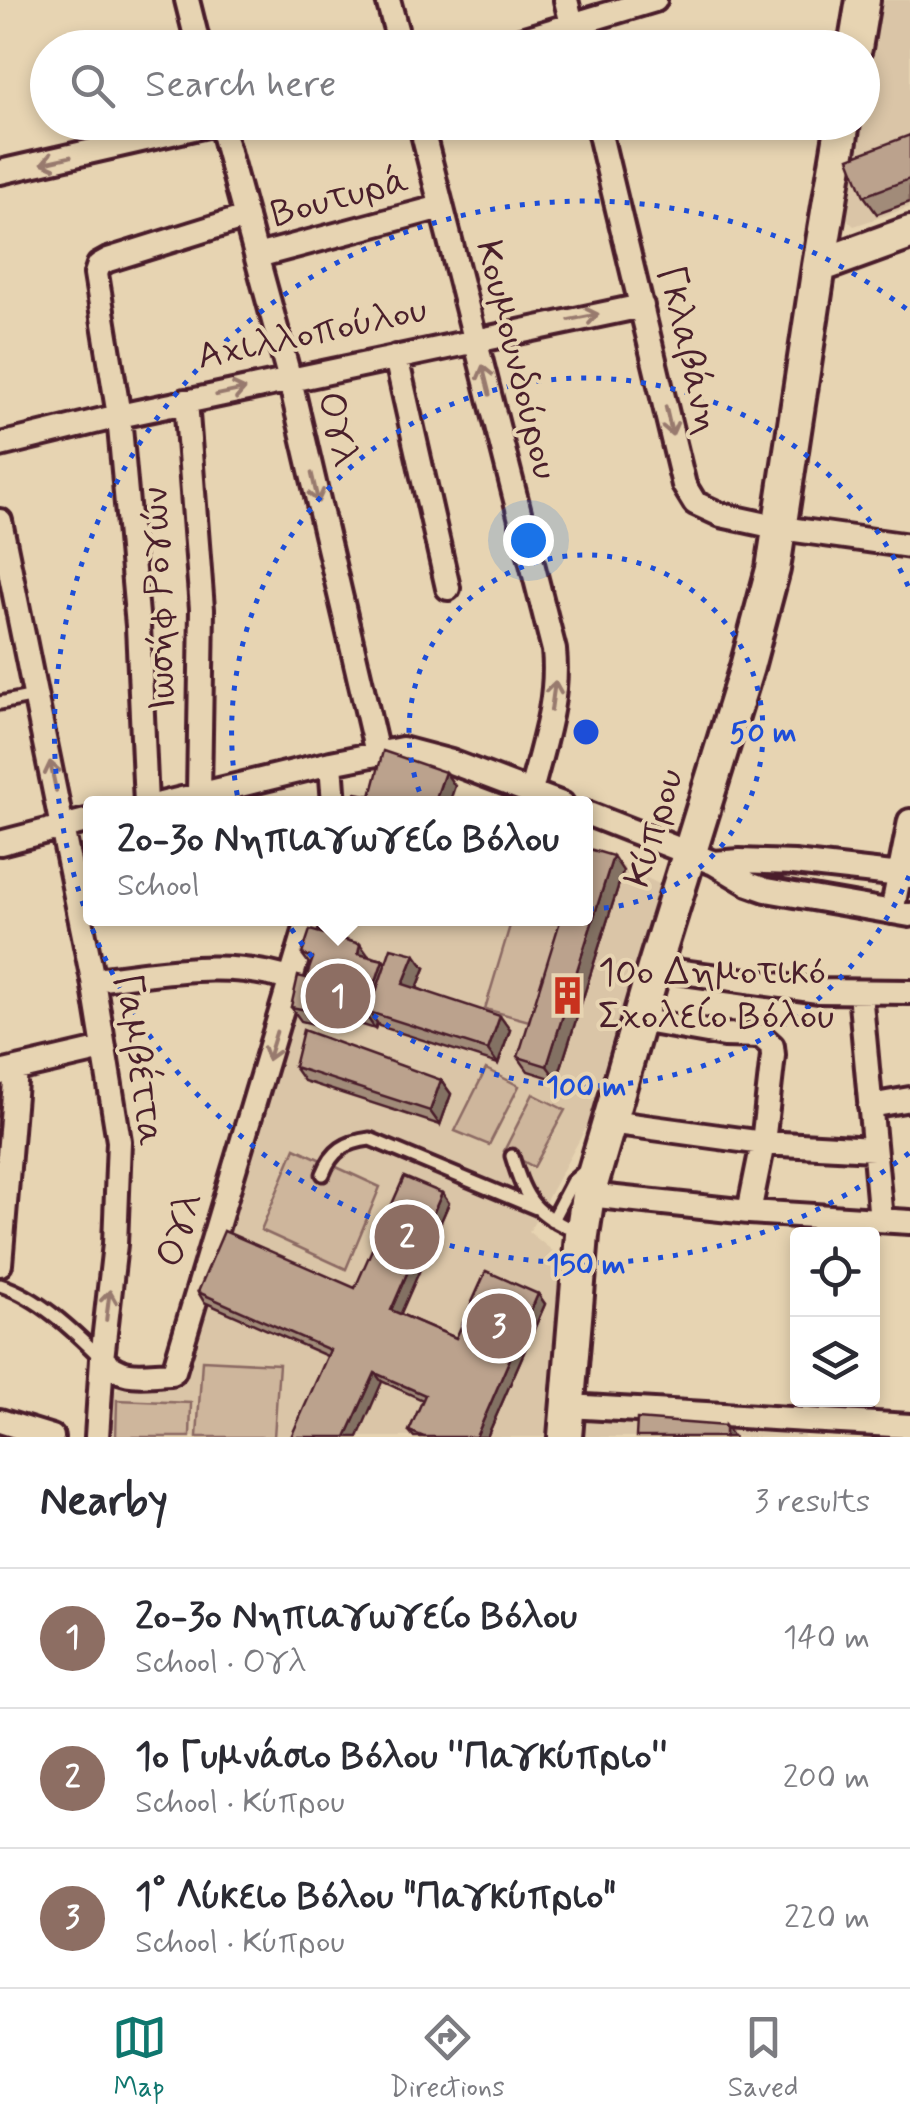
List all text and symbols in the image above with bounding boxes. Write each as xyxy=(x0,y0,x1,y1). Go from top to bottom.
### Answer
search box xyxy=(30,30,880,140)
icon: search xyxy=(65,58,120,113)
text: Search here xyxy=(145,61,336,110)
one-way arrow xyxy=(41,151,73,170)
street label: Βουτυρά xyxy=(266,156,414,240)
street label: Κουμουνδούρου xyxy=(463,236,569,484)
street label: Γκλαβάνη xyxy=(645,261,731,439)
street label: Αχιλλοπούλου xyxy=(193,286,431,382)
one-way arrow xyxy=(567,307,599,326)
one-way arrow xyxy=(476,365,494,397)
one-way arrow xyxy=(215,382,247,401)
street label: Ογλ xyxy=(305,387,369,471)
one-way arrow xyxy=(661,404,679,436)
one-way arrow xyxy=(307,471,325,503)
street label: Ιωσήφ Ρογών xyxy=(132,486,188,712)
your location xyxy=(503,515,554,566)
one-way arrow xyxy=(545,681,563,713)
centre of rings xyxy=(568,714,604,750)
text: 50 m xyxy=(729,714,797,753)
one-way arrow xyxy=(43,761,61,793)
street label: Κύπρου xyxy=(614,763,696,893)
popup xyxy=(83,796,593,926)
text: 2ο-3ο Νηπιαγωγείο Βόλου xyxy=(117,816,559,865)
text: School xyxy=(117,865,200,907)
place label: 10ο Δημοτικό Σχολείο Βόλου xyxy=(598,949,834,1042)
pin: 1 xyxy=(306,958,370,1034)
street label: Γαμβέττα xyxy=(102,970,175,1149)
building icon: 10ο Δημοτικό Σχολείο Βόλου xyxy=(547,974,589,1016)
one-way arrow xyxy=(262,1030,280,1061)
text: 100 m xyxy=(546,1068,626,1107)
street label: Ογλ xyxy=(146,1187,214,1273)
pin: 2 xyxy=(374,1200,440,1274)
map controls xyxy=(790,1227,880,1407)
button: locate xyxy=(790,1227,880,1317)
text: 150 m xyxy=(546,1246,626,1285)
pin: 3 xyxy=(466,1288,532,1364)
one-way arrow xyxy=(99,1289,118,1322)
button: layers xyxy=(790,1317,880,1407)
text: Nearby xyxy=(40,1475,168,1530)
text: 3 results xyxy=(754,1481,870,1523)
text: 2ο-3ο Νηπιαγωγείο Βόλου xyxy=(135,1593,577,1642)
text: 1 xyxy=(65,1617,80,1659)
text: 140 m xyxy=(783,1617,870,1659)
text: School · Ογλ xyxy=(135,1642,306,1684)
text: 1ο Γυμνάσιο Βόλου ''Παγκύπριο'' xyxy=(135,1733,668,1782)
text: 2 xyxy=(65,1757,80,1799)
text: 200 m xyxy=(783,1757,870,1799)
text: School · Κύπρου xyxy=(135,1782,345,1824)
text: 1° Λύκειο Βόλου "Παγκύπριο" xyxy=(135,1873,616,1922)
text: 3 xyxy=(65,1897,80,1939)
text: 220 m xyxy=(784,1897,870,1939)
text: School · Κύπρου xyxy=(135,1922,345,1964)
tab: Map xyxy=(112,2010,167,2107)
tab: Directions xyxy=(390,2010,505,2107)
tab: Saved xyxy=(728,2010,798,2107)

